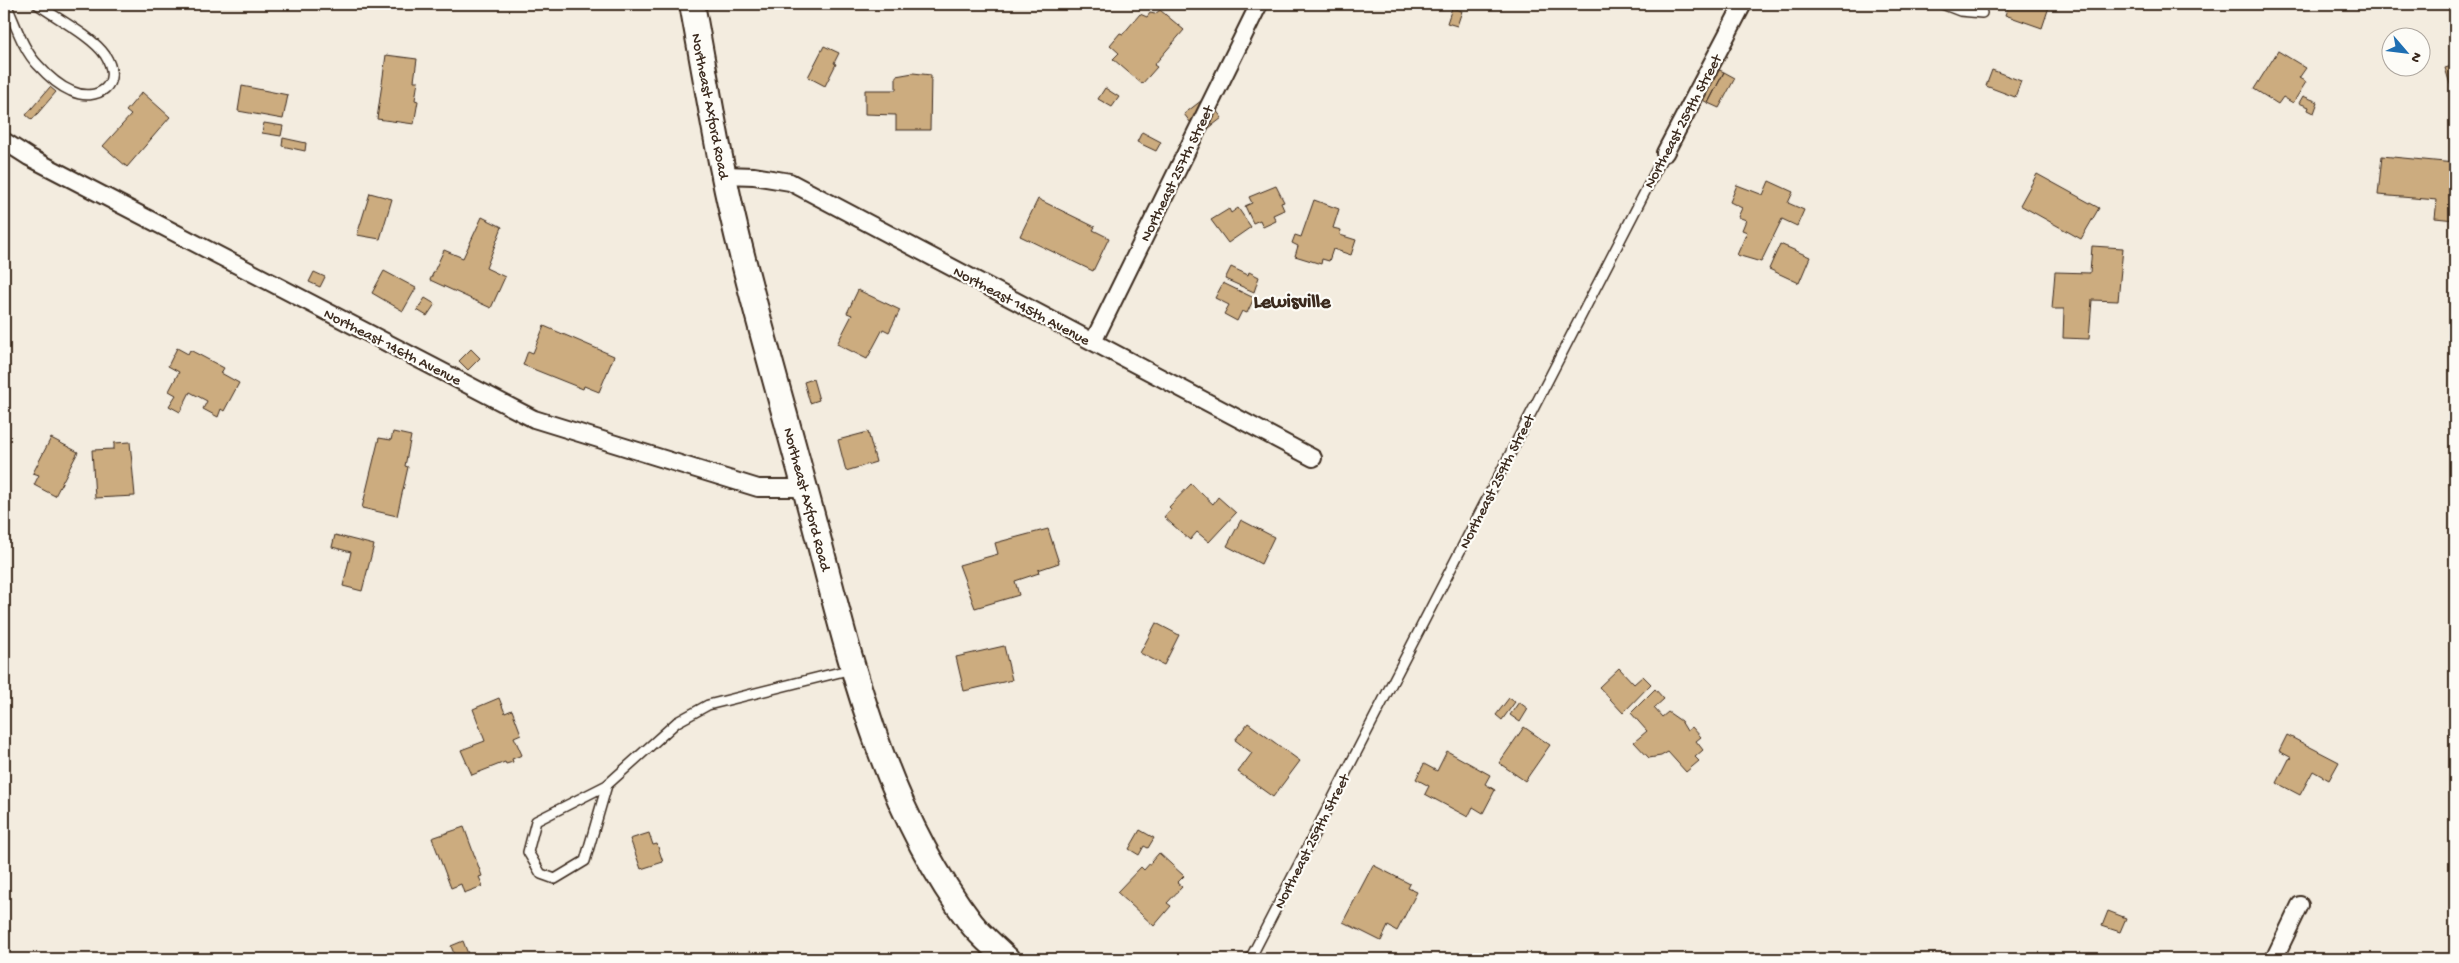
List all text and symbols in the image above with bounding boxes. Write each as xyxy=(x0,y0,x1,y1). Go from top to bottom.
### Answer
north arrow xyxy=(2382,28,2432,78)
street label: Northeast Axford Road xyxy=(686,32,732,182)
text: N xyxy=(2406,49,2425,65)
street label: Northeast 259th Street xyxy=(1641,50,1728,192)
street label: Northeast 257th Street xyxy=(1137,101,1219,245)
street label: Northeast 145th Avenue xyxy=(950,263,1093,351)
district label: Lewisville xyxy=(1253,292,1331,315)
street label: Northeast 146th Avenue xyxy=(320,305,464,390)
street label: Northeast 259th Street xyxy=(1456,410,1540,552)
street label: Northeast Axford Road xyxy=(778,426,834,574)
street label: Northeast 259th Street xyxy=(1271,770,1355,912)

